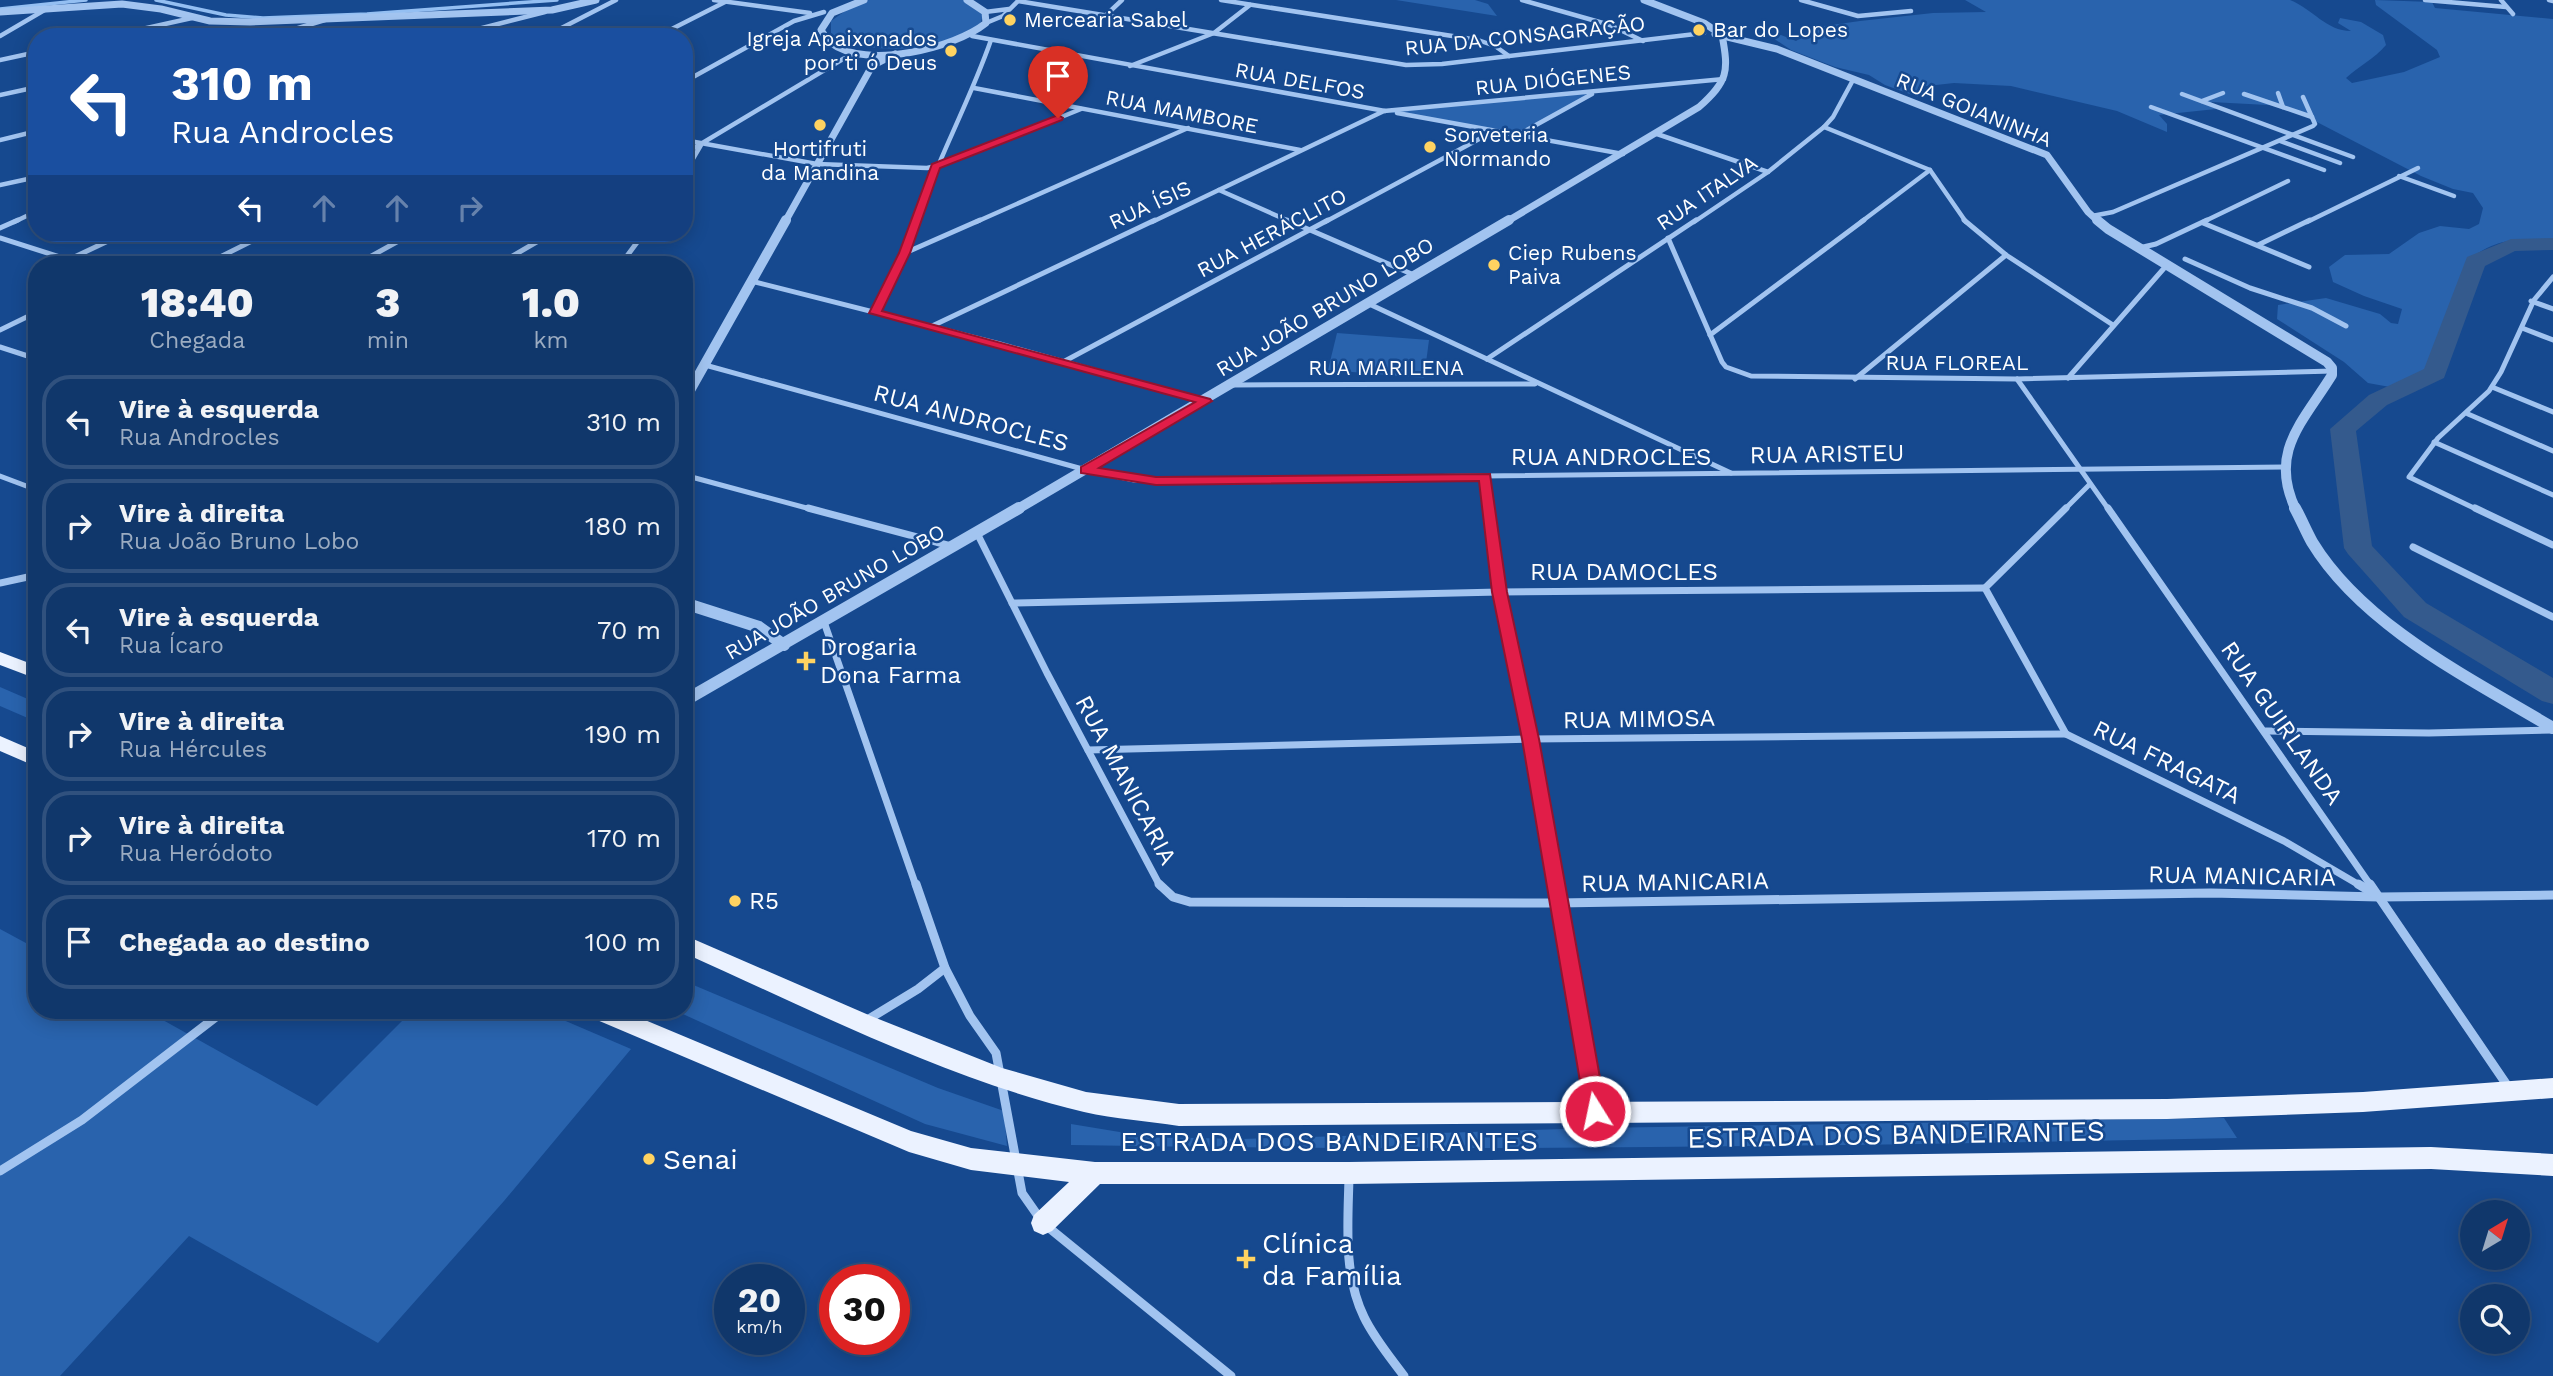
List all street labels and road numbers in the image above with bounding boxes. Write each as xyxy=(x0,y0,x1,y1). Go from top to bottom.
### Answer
street label: RUA DA CONSAGRAÇÃO xyxy=(1403,10,1646,61)
street label: RUA DELFOS xyxy=(1233,57,1367,104)
street label: RUA DIÓGENES xyxy=(1474,59,1632,100)
street label: RUA GOIANINHA xyxy=(1893,67,2056,152)
street label: RUA MAMBORE xyxy=(1104,84,1261,139)
street label: RUA ITALVA xyxy=(1652,150,1762,235)
street label: RUA ÍSIS xyxy=(1105,175,1195,234)
street label: RUA HERÁCLITO xyxy=(1193,183,1351,283)
street label: RUA JOÃO BRUNO LOBO xyxy=(1211,232,1438,382)
street label: RUA FLOREAL xyxy=(1886,350,2028,375)
street label: RUA MARILENA xyxy=(1308,355,1464,380)
street label: RUA ANDROCLES xyxy=(871,379,1071,457)
street label: RUA ARISTEU xyxy=(1749,439,1905,469)
street label: RUA ANDROCLES xyxy=(1511,443,1711,471)
street label: RUA JOÃO BRUNO LOBO xyxy=(720,518,949,665)
street label: RUA DAMOCLES xyxy=(1530,558,1718,586)
street label: RUA GUIRLANDA xyxy=(2215,636,2349,810)
street label: RUA MANICARIA xyxy=(1070,691,1183,870)
street label: RUA MIMOSA xyxy=(1563,704,1716,734)
street label: RUA FRAGATA xyxy=(2089,714,2245,810)
street label: RUA MANICARIA xyxy=(2148,860,2336,892)
street label: RUA MANICARIA xyxy=(1581,866,1769,898)
street label: ESTRADA DOS BANDEIRANTES xyxy=(1687,1114,2105,1155)
street label: ESTRADA DOS BANDEIRANTES xyxy=(1120,1125,1538,1158)

